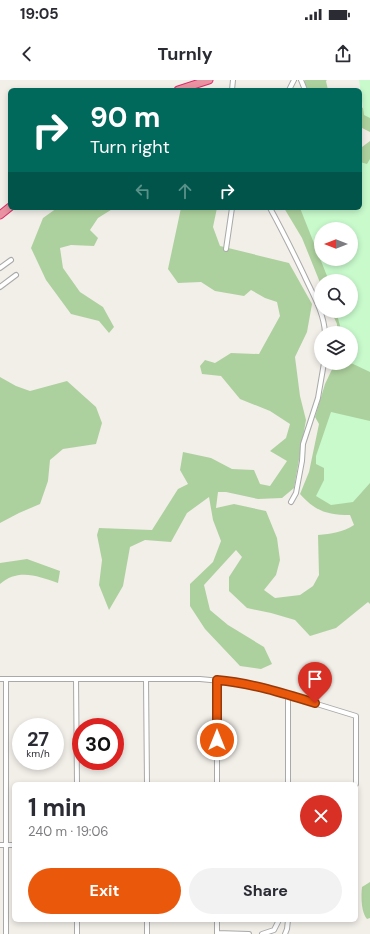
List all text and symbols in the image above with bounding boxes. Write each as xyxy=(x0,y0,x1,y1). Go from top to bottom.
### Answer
text: 19:05 xyxy=(20,4,59,24)
text: Turnly xyxy=(157,42,213,66)
icon: back xyxy=(16,43,38,65)
icon: share xyxy=(332,43,354,65)
text: 90 m xyxy=(90,99,160,136)
icon: right xyxy=(24,104,76,156)
text: Turn right xyxy=(90,135,170,159)
icon: left xyxy=(132,180,154,202)
icon: ahead xyxy=(174,180,196,202)
icon: right xyxy=(216,180,238,202)
north arrow xyxy=(314,222,358,266)
map controls xyxy=(314,222,358,370)
button: search xyxy=(314,274,358,318)
button: layers xyxy=(314,326,358,370)
pin xyxy=(298,662,332,703)
icon: arrive xyxy=(304,668,326,690)
speed limit sign: 30 xyxy=(72,718,124,770)
position arrow xyxy=(196,719,238,761)
text: 27 xyxy=(27,726,49,752)
text: km/h xyxy=(26,747,50,760)
text: 1 min xyxy=(28,792,86,823)
button: close xyxy=(300,795,342,837)
text: 240 m · 19:06 xyxy=(28,823,108,840)
button: Exit xyxy=(28,868,181,914)
button: Share xyxy=(189,868,342,914)

